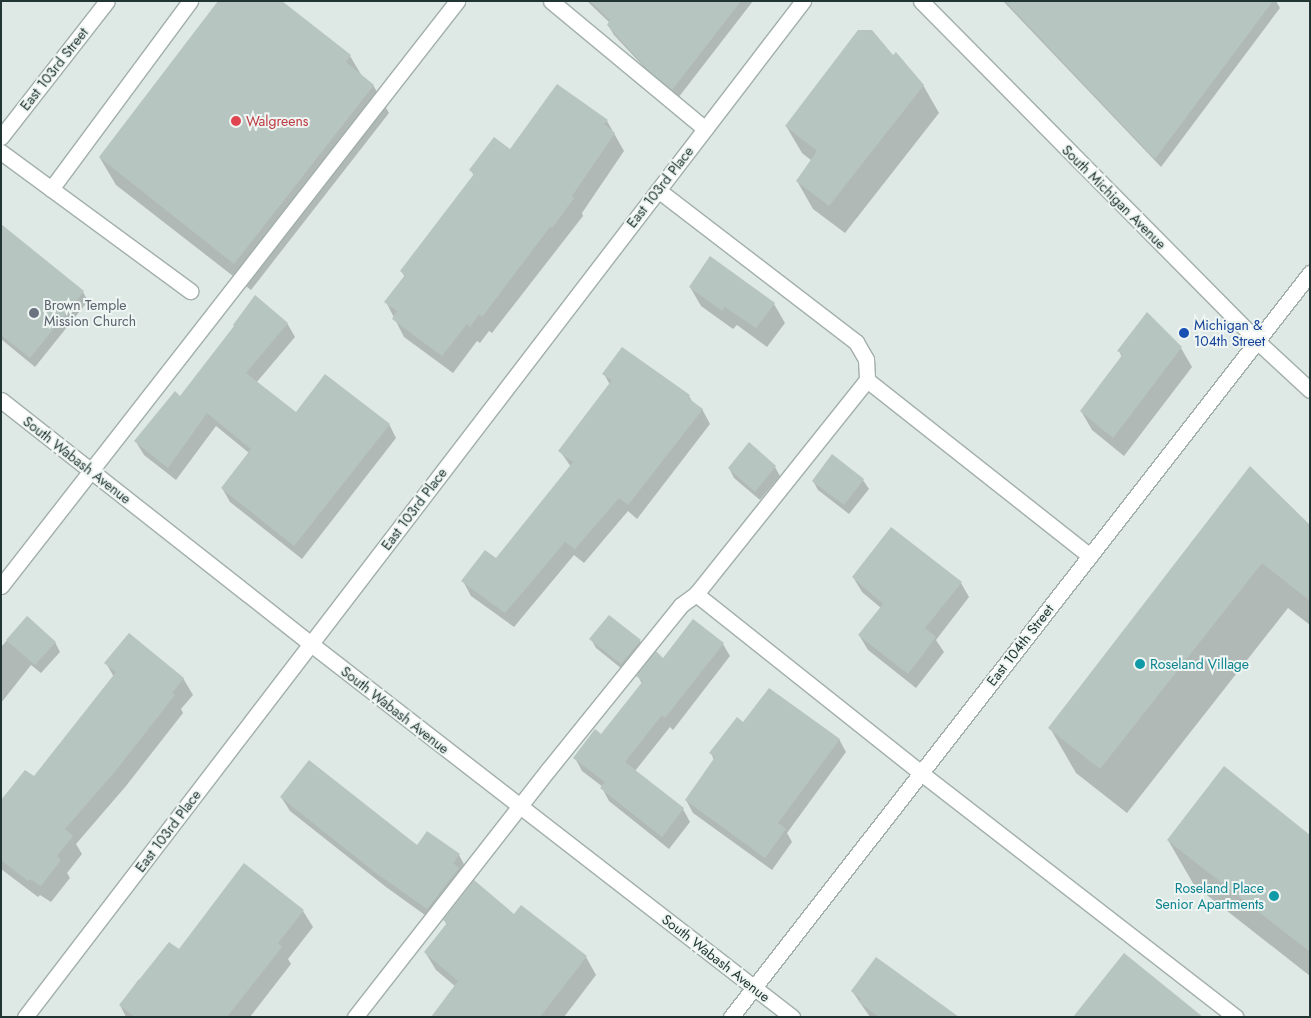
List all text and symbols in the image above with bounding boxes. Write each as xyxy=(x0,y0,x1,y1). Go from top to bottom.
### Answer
street label: East 103rd Street xyxy=(16,24,92,114)
place label: Walgreens xyxy=(246,113,308,129)
marker: Walgreens xyxy=(230,115,242,127)
street label: South Michigan Avenue xyxy=(1059,142,1169,252)
street label: East 103rd Place xyxy=(623,143,697,231)
place label: Brown Temple Mission Church xyxy=(44,297,136,330)
marker: Brown Temple Mission Church xyxy=(28,307,40,319)
place label: Michigan & 104th Street xyxy=(1194,317,1265,350)
marker: Michigan & 104th Street xyxy=(1178,327,1190,339)
street label: South Wabash Avenue xyxy=(20,413,134,507)
street label: East 103rd Place xyxy=(378,465,450,553)
street label: East 104th Street xyxy=(983,601,1057,689)
place label: Roseland Village xyxy=(1150,656,1249,672)
marker: Roseland Village xyxy=(1134,658,1146,670)
street label: South Wabash Avenue xyxy=(338,663,452,757)
street label: East 103rd Place xyxy=(132,787,204,875)
place label: Roseland Place Senior Apartments xyxy=(1155,880,1264,912)
marker: Roseland Place Senior Apartments xyxy=(1268,890,1280,902)
street label: South Wabash Avenue xyxy=(659,911,773,1005)

